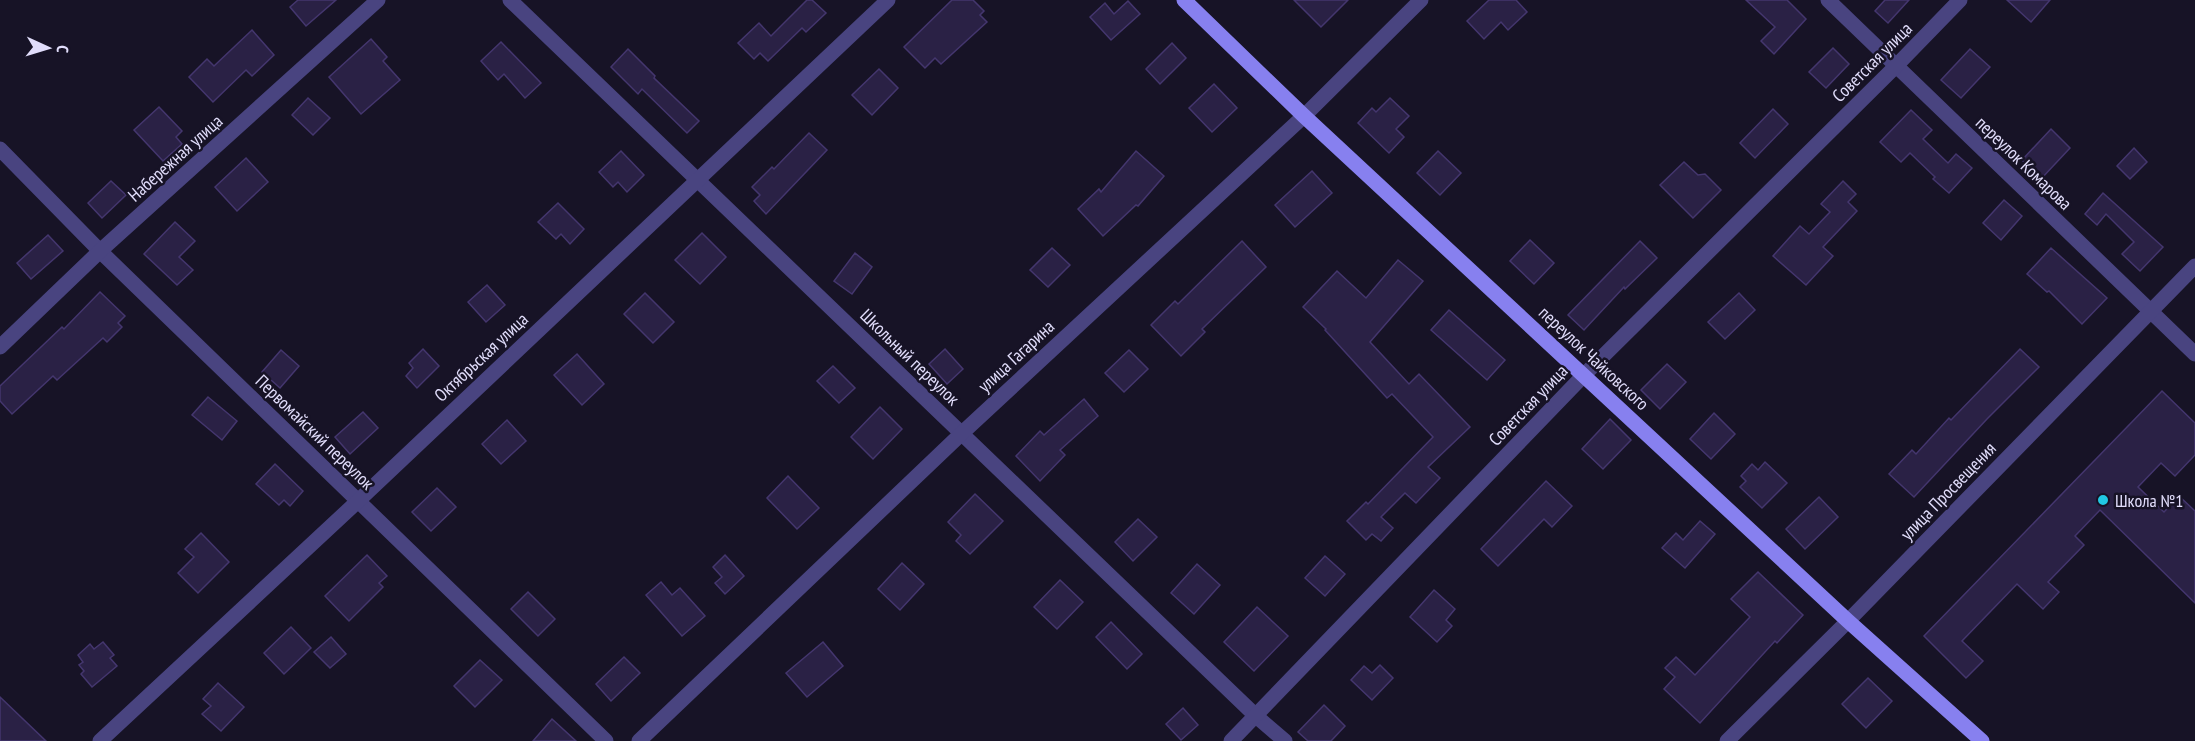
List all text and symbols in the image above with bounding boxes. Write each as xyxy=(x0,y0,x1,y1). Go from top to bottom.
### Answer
street label: Советская улица xyxy=(1827,17,1917,107)
north arrow xyxy=(18,18,78,78)
text: С xyxy=(53,45,73,54)
street label: Набережная улица xyxy=(123,109,227,207)
street label: переулок Комарова xyxy=(1971,111,2077,215)
street label: переулок Чайковского xyxy=(1534,301,1654,415)
street label: Школьный переулок xyxy=(856,304,965,410)
street label: Октябрьская улица xyxy=(429,308,533,406)
street label: улица Гагарина xyxy=(973,315,1059,397)
street label: Советская улица xyxy=(1484,360,1572,450)
street label: Первомайский переулок xyxy=(251,370,379,494)
street label: улица Просвещения xyxy=(1895,437,2001,545)
place label: Школа №1 xyxy=(2115,489,2183,512)
marker: Школа №1 xyxy=(2096,493,2110,507)

